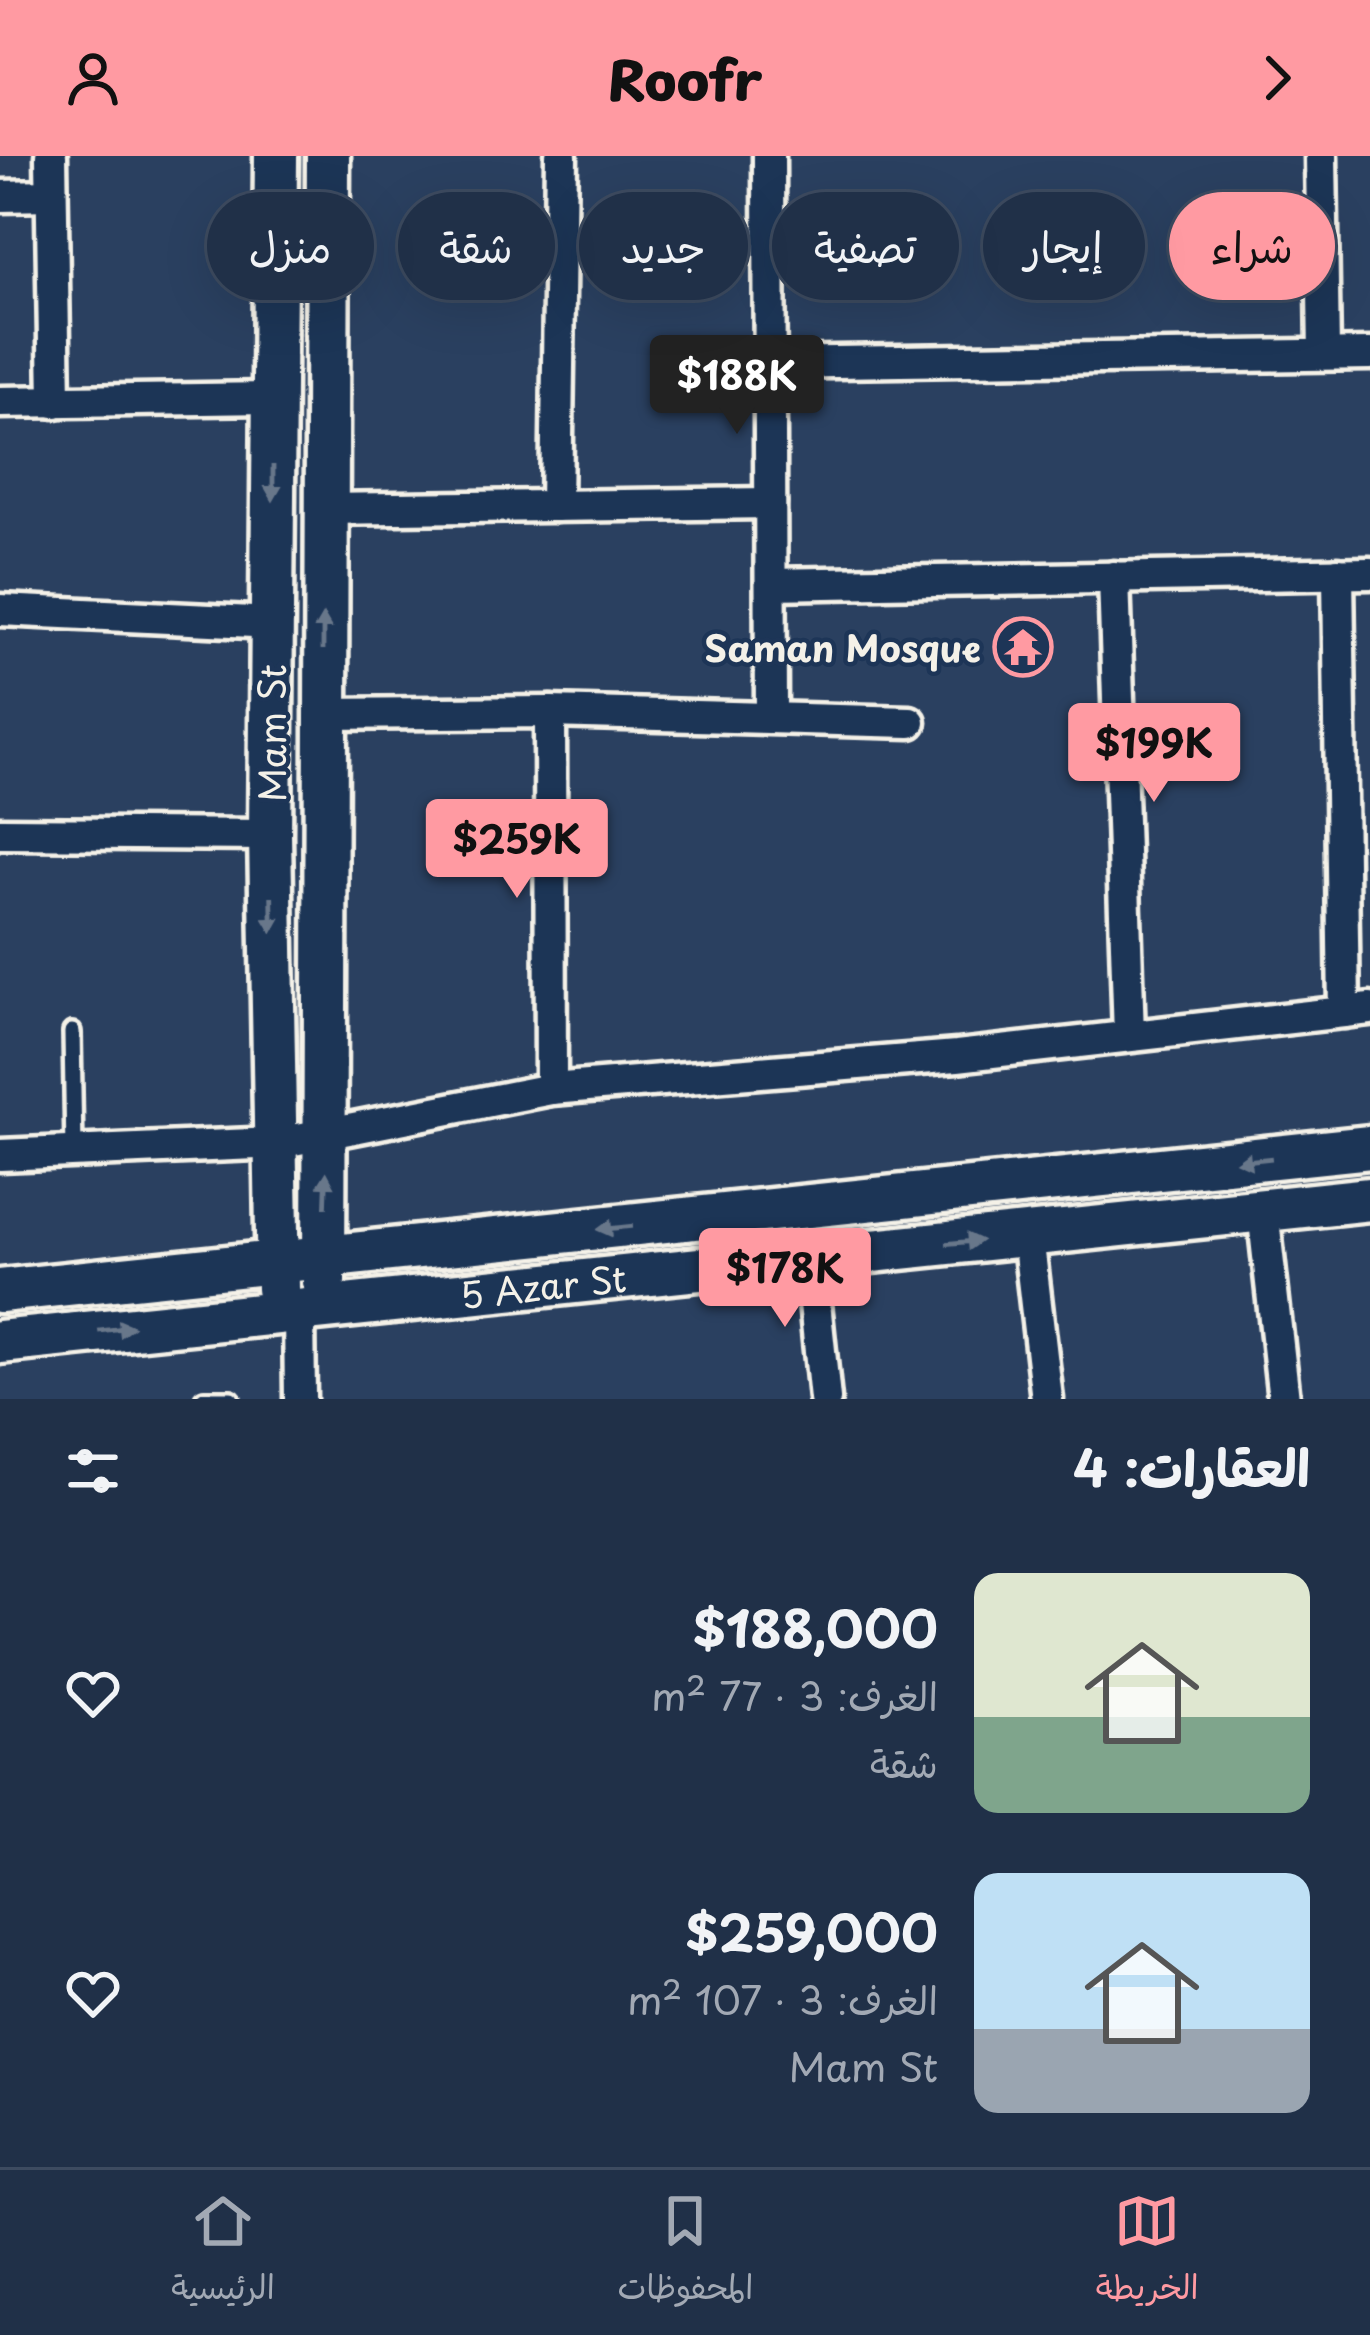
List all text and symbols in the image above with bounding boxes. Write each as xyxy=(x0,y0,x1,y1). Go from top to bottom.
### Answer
text: Roofr xyxy=(608,38,762,119)
icon: person xyxy=(60,45,126,111)
icon: forward xyxy=(1244,45,1310,111)
chip: منزل xyxy=(207,192,374,300)
chip: شقة xyxy=(398,192,555,300)
chip: جديد xyxy=(579,192,748,300)
chip: تصفية xyxy=(772,192,959,300)
chip: إيجار xyxy=(983,192,1145,300)
chip: شراء xyxy=(1169,192,1335,300)
pin: $188K xyxy=(653,335,821,437)
text: $188K xyxy=(677,344,797,403)
one-way arrow xyxy=(263,465,283,503)
one-way arrow xyxy=(314,612,333,650)
temple icon: Saman Mosque xyxy=(992,616,1054,678)
place label: Saman Mosque xyxy=(705,620,981,674)
street label: Mam St xyxy=(244,664,298,802)
pin: $199K xyxy=(1070,703,1238,805)
text: $199K xyxy=(1095,712,1213,771)
pin: $259K xyxy=(433,799,601,901)
text: $259K xyxy=(453,808,581,867)
one-way arrow xyxy=(263,897,282,935)
one-way arrow xyxy=(1235,1150,1272,1169)
one-way arrow xyxy=(317,1170,336,1208)
one-way arrow xyxy=(596,1219,633,1238)
pin: $178K xyxy=(701,1228,869,1330)
one-way arrow xyxy=(946,1232,983,1251)
text: $178K xyxy=(726,1237,844,1296)
street label: 5 Azar St xyxy=(457,1250,629,1321)
one-way arrow xyxy=(98,1319,135,1338)
text: العقارات: 4 xyxy=(1073,1427,1310,1504)
icon: filters xyxy=(60,1438,126,1504)
text: $188,000 xyxy=(693,1588,938,1665)
icon: home xyxy=(1070,1621,1214,1765)
icon: heart xyxy=(60,1660,126,1726)
text: الغرف: 3 · 77 m² xyxy=(651,1665,938,1724)
text: شقة xyxy=(870,1732,938,1791)
text: $259,000 xyxy=(685,1892,938,1969)
icon: home xyxy=(1070,1921,1214,2065)
icon: heart xyxy=(60,1960,126,2026)
text: الغرف: 3 · 107 m² xyxy=(627,1969,938,2028)
text: Mam St xyxy=(789,2036,938,2095)
tab: الرئيسية xyxy=(171,2188,275,2317)
tab: المحفوظات xyxy=(617,2188,753,2317)
tab: الخريطة xyxy=(1096,2188,1199,2317)

